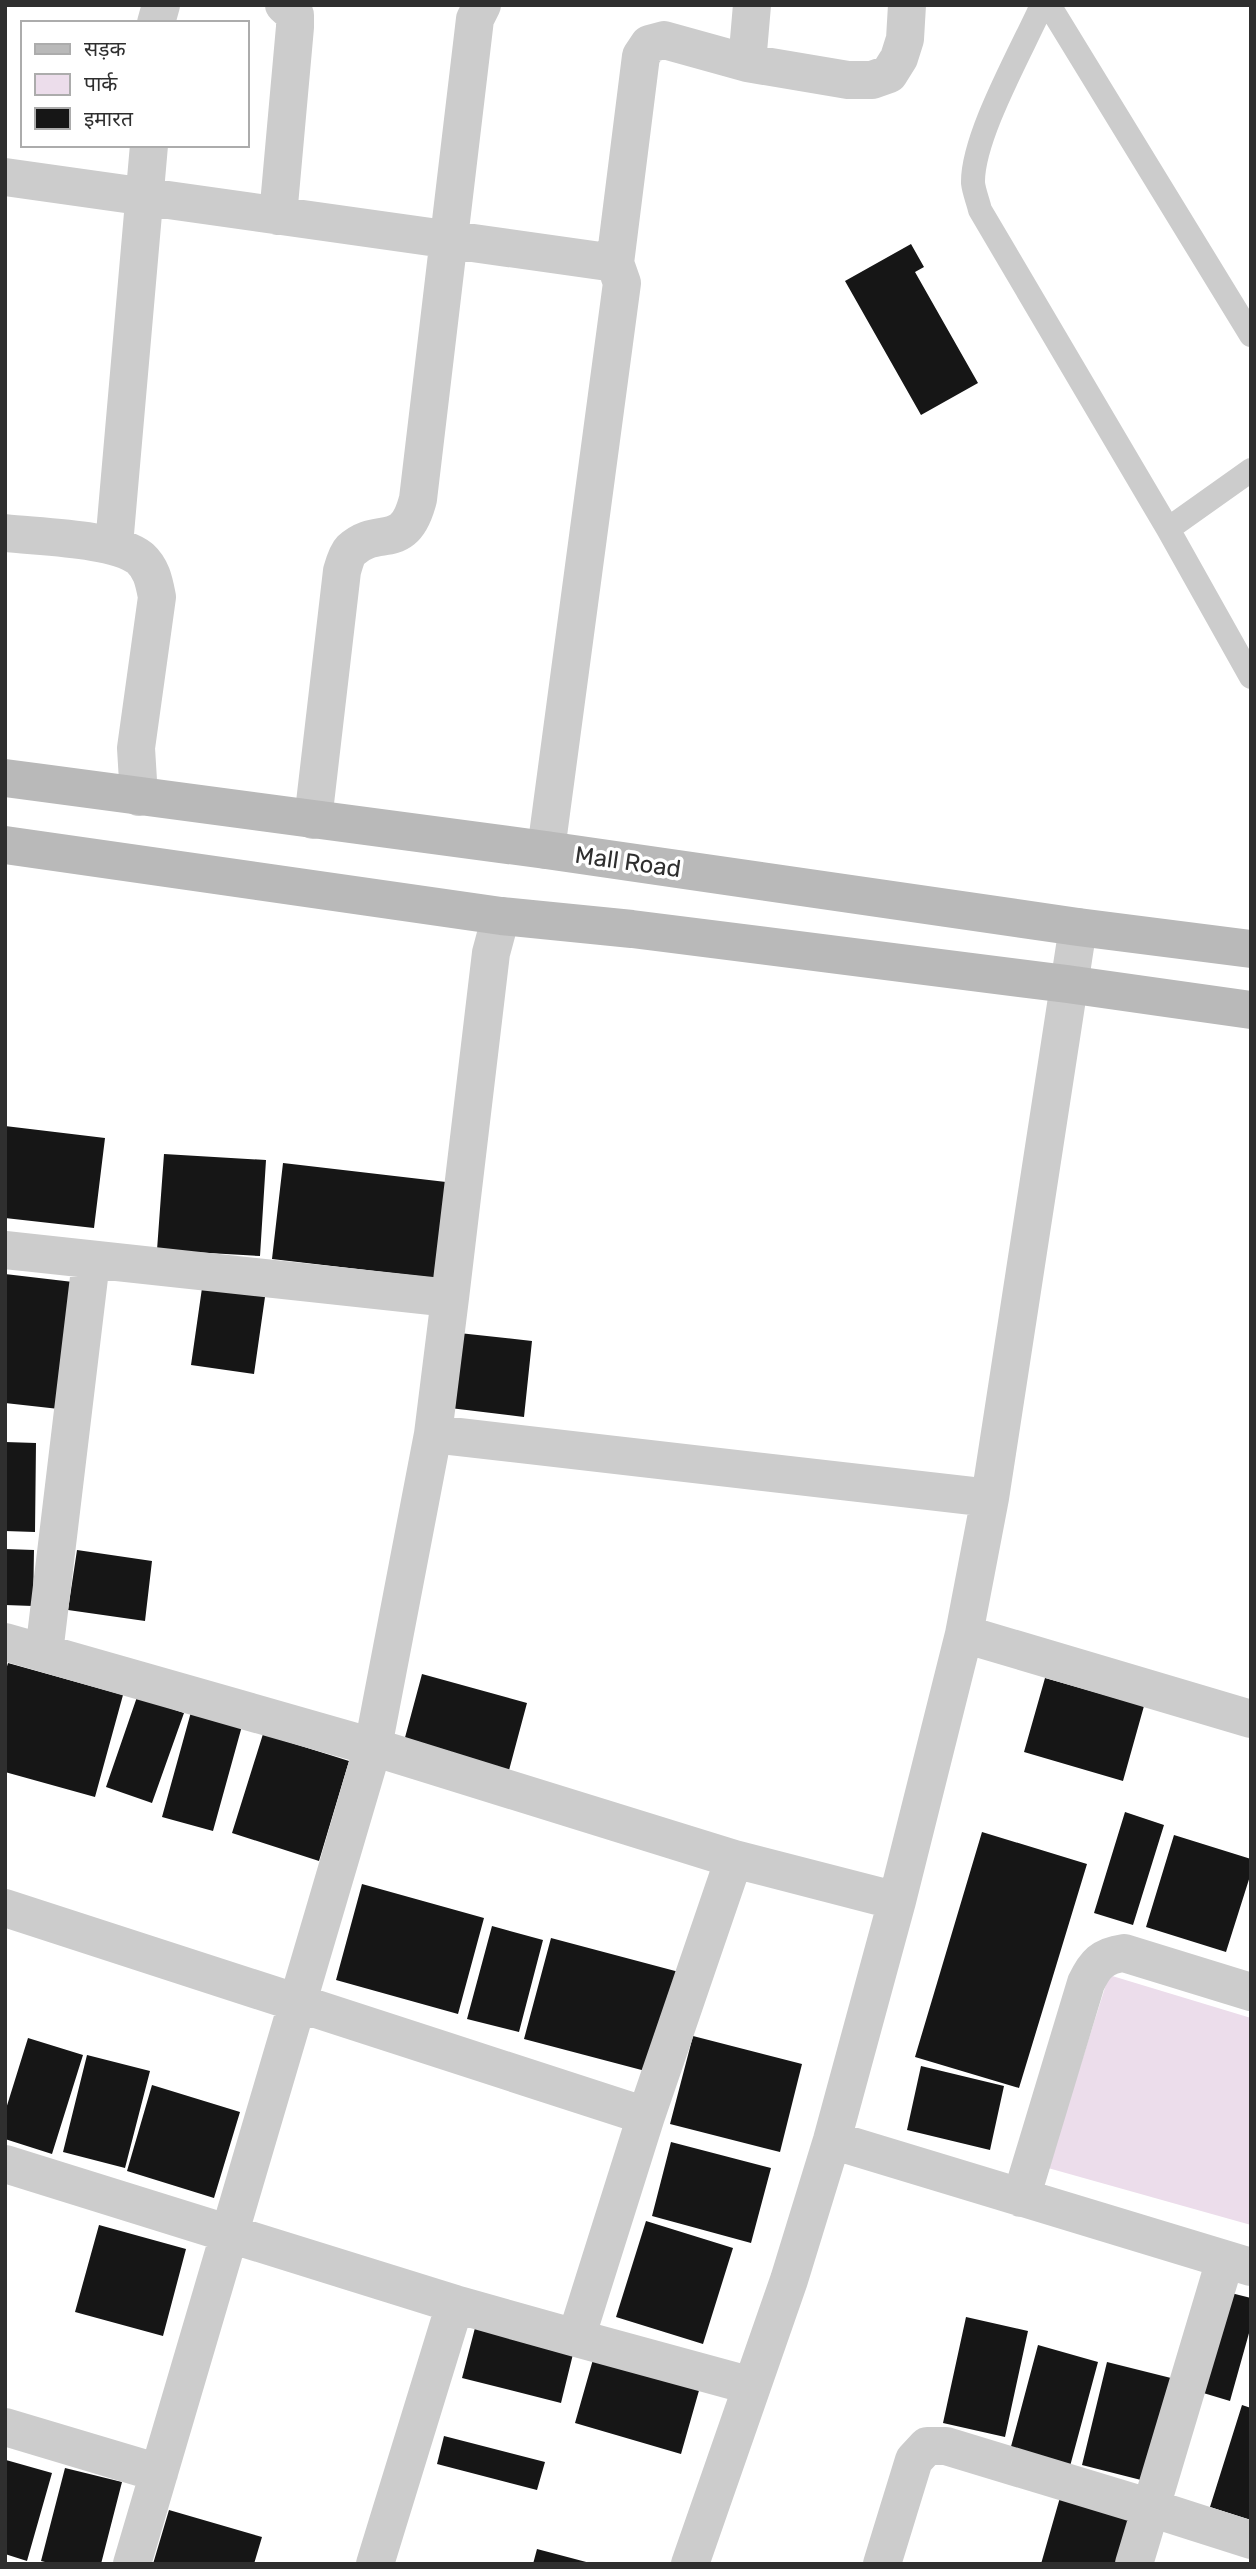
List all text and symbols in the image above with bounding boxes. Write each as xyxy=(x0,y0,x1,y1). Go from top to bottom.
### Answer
legend xyxy=(21,21,248,147)
text: सड़क xyxy=(84,36,126,61)
text: पार्क xyxy=(84,71,118,96)
text: इमारत xyxy=(84,106,134,131)
street label: Mall Road xyxy=(573,841,683,883)

